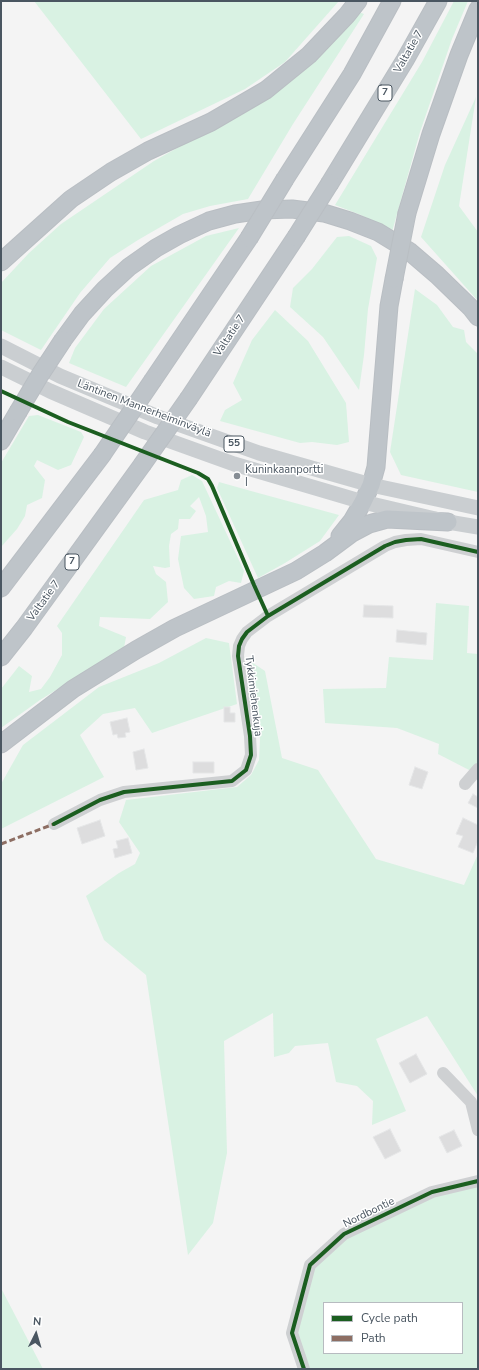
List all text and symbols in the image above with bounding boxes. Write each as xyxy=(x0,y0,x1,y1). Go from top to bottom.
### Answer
street label: Valtatie 7 xyxy=(391,28,427,76)
road number: 7 xyxy=(378,85,392,101)
street label: Valtatie 7 xyxy=(211,313,249,359)
street label: Läntinen Mannerheiminväylä xyxy=(75,377,213,441)
road number: 55 xyxy=(224,436,244,452)
place label: Kuninkaanportti I xyxy=(245,463,323,489)
marker: Kuninkaanportti I xyxy=(232,471,242,481)
road number: 7 xyxy=(65,554,79,570)
street label: Valtatie 7 xyxy=(25,578,63,624)
street label: Tykkimiehenkuja xyxy=(241,655,265,737)
street label: Nordbontie xyxy=(341,1195,397,1231)
legend xyxy=(323,1302,463,1354)
text: Cycle path xyxy=(361,1310,418,1326)
north arrow xyxy=(16,1314,56,1354)
text: N xyxy=(32,1314,42,1329)
text: Path xyxy=(361,1330,386,1346)

